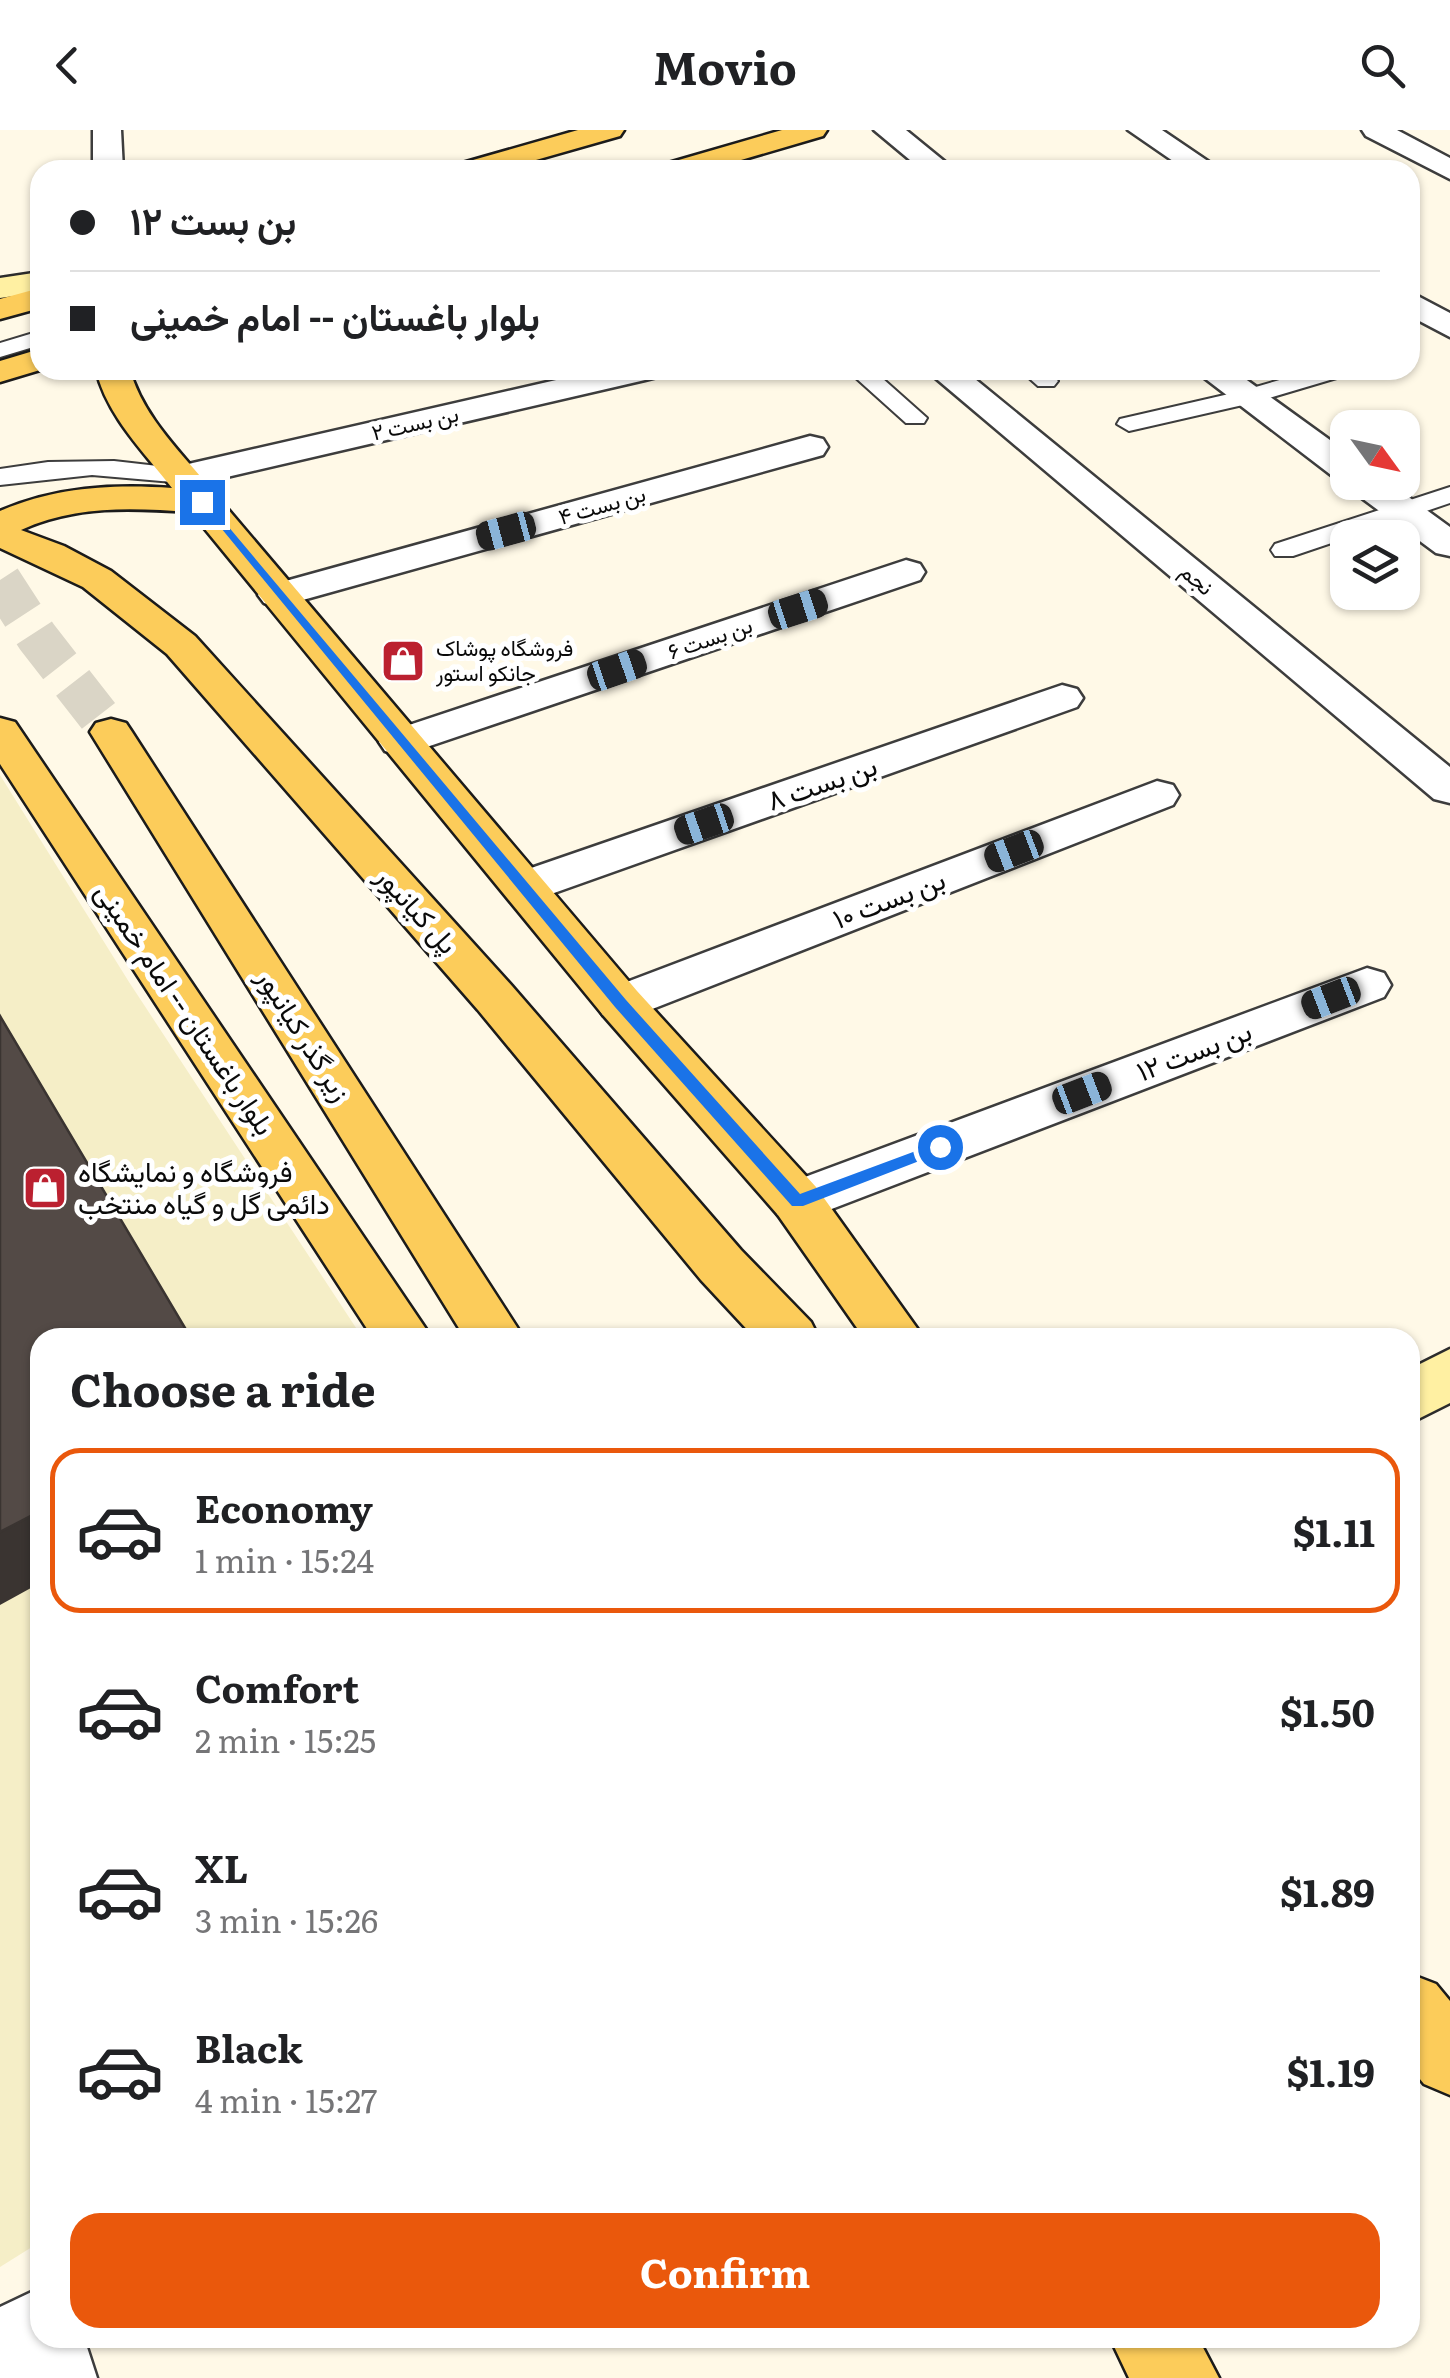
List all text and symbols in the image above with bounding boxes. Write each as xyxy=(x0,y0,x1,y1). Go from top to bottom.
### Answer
text: Movio xyxy=(653,32,797,99)
icon: back xyxy=(40,38,95,93)
icon: search xyxy=(1355,38,1410,93)
text: بن بست ۱۲ xyxy=(130,190,296,247)
text: بلوار باغستان -- امام خمینی xyxy=(130,286,540,343)
street label: بن بست ۲ xyxy=(368,396,461,448)
north arrow xyxy=(1330,410,1420,500)
map controls xyxy=(1330,410,1420,610)
street label: بن بست ۴ xyxy=(554,475,649,532)
route end xyxy=(180,480,225,525)
car xyxy=(473,509,539,553)
button: layers xyxy=(1330,520,1420,610)
street label: نجم xyxy=(1174,554,1222,602)
car xyxy=(765,585,831,633)
street label: بن بست ۶ xyxy=(663,607,756,666)
place label: فروشگاه پوشاک جانکو استور xyxy=(435,630,573,688)
shop icon: فروشگاه پوشاک جانکو استور xyxy=(380,638,426,684)
car xyxy=(584,646,650,694)
street label: بن بست ۸ xyxy=(761,743,882,820)
car xyxy=(671,800,737,848)
car xyxy=(981,826,1047,876)
street label: پل کیانپور xyxy=(367,855,469,962)
street label: بن بست ۱۰ xyxy=(826,856,951,938)
street label: بلوار باغستان -- امام خمینی xyxy=(86,873,287,1143)
street label: زیر گذر کیانپور xyxy=(248,958,363,1109)
car xyxy=(1298,973,1364,1023)
street label: بن بست ۱۲ xyxy=(1130,1008,1257,1090)
car xyxy=(1049,1068,1115,1118)
route start xyxy=(918,1125,963,1170)
place label: فروشگاه و نمایشگاه دائمی گل و گیاه منتخب xyxy=(78,1149,330,1223)
shop icon: فروشگاه و نمایشگاه دائمی گل و گیاه منتخب xyxy=(22,1165,68,1211)
text: Choose a ride xyxy=(70,1354,376,1421)
text: Economy xyxy=(195,1478,373,1535)
icon: car xyxy=(75,1486,165,1576)
text: $1.11 xyxy=(1293,1502,1375,1559)
text: 1 min · 15:24 xyxy=(195,1535,374,1583)
text: Comfort xyxy=(195,1658,359,1715)
icon: car xyxy=(75,1666,165,1756)
text: $1.50 xyxy=(1280,1682,1375,1739)
text: 2 min · 15:25 xyxy=(195,1715,376,1763)
text: XL xyxy=(195,1838,248,1895)
icon: car xyxy=(75,1846,165,1936)
text: $1.89 xyxy=(1280,1862,1375,1919)
text: 3 min · 15:26 xyxy=(195,1895,378,1943)
text: Black xyxy=(195,2018,303,2075)
icon: car xyxy=(75,2026,165,2116)
text: $1.19 xyxy=(1287,2042,1375,2099)
text: 4 min · 15:27 xyxy=(195,2075,377,2123)
button: Confirm xyxy=(70,2213,1380,2328)

